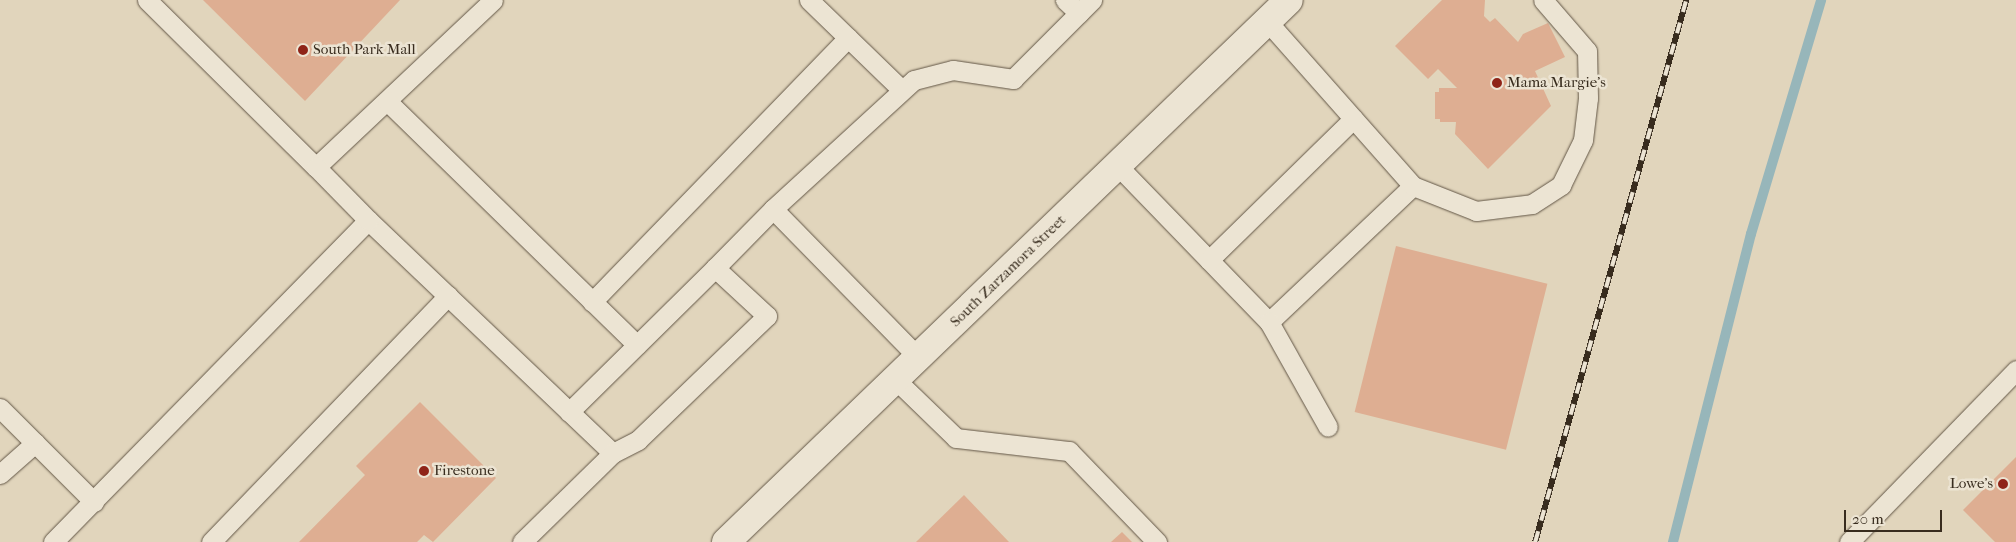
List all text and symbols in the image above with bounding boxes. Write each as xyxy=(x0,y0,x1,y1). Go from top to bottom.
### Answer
place label: South Park Mall xyxy=(313,41,416,59)
marker: South Park Mall xyxy=(297,44,309,56)
place label: Mama Margie's xyxy=(1507,74,1606,92)
marker: Mama Margie's xyxy=(1491,77,1503,89)
street label: South Zarzamora Street xyxy=(946,211,1070,331)
place label: Firestone xyxy=(434,462,495,480)
marker: Firestone xyxy=(418,465,430,477)
place label: Lowe's xyxy=(1950,475,1993,493)
marker: Lowe's xyxy=(1997,478,2009,490)
scale bar xyxy=(1846,500,1944,532)
text: 20 m xyxy=(1852,510,1884,528)

